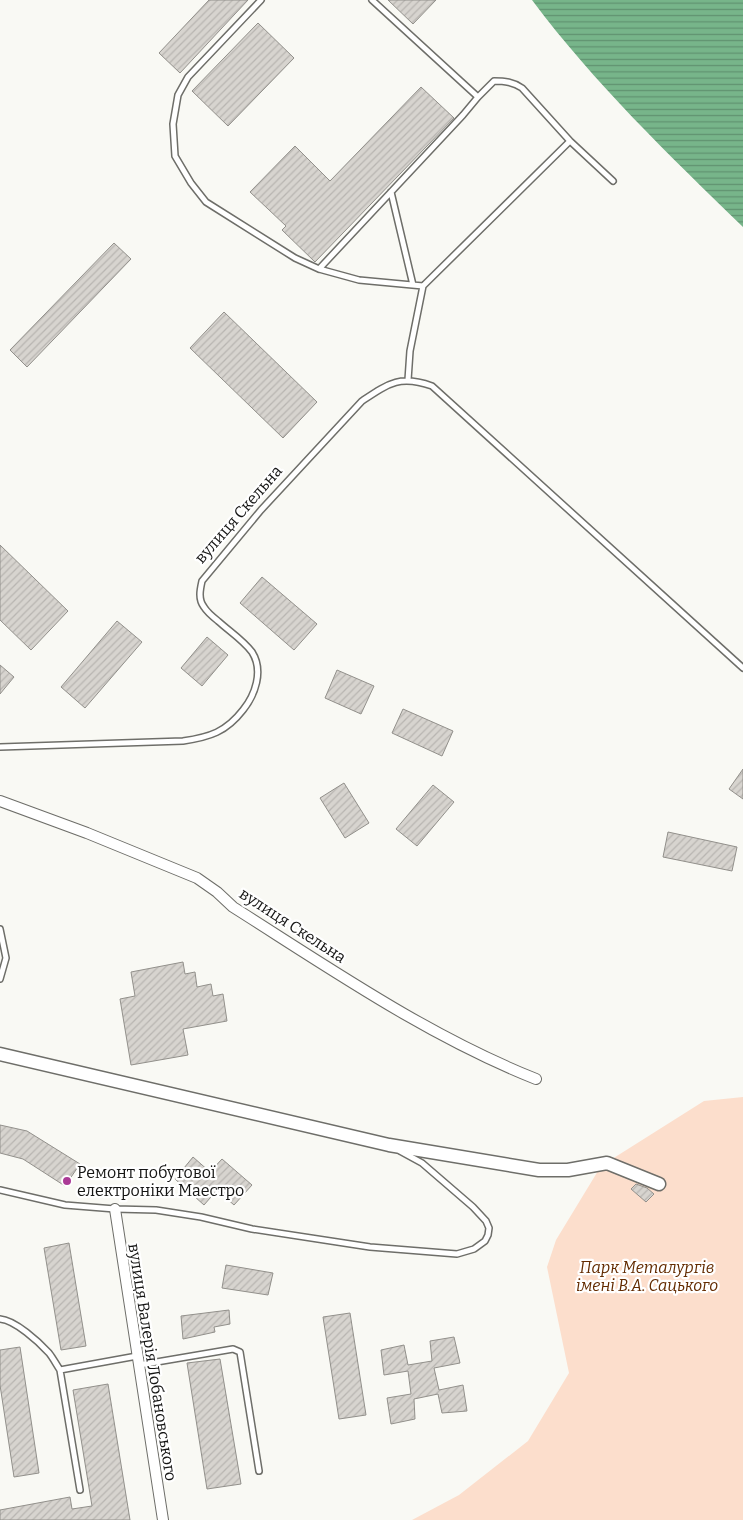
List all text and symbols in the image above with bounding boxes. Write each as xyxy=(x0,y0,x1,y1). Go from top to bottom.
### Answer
street label: вулиця Скельна xyxy=(191,461,286,567)
street label: вулиця Скельна xyxy=(236,884,350,967)
place label: Ремонт побутової електроніки Маестро xyxy=(77,1163,244,1200)
marker: Ремонт побутової електроніки Маестро xyxy=(61,1175,73,1187)
street label: вулиця Валерія Лобановського xyxy=(124,1242,181,1482)
park label: Парк Металургів імені В.А. Сацького xyxy=(576,1258,718,1295)

